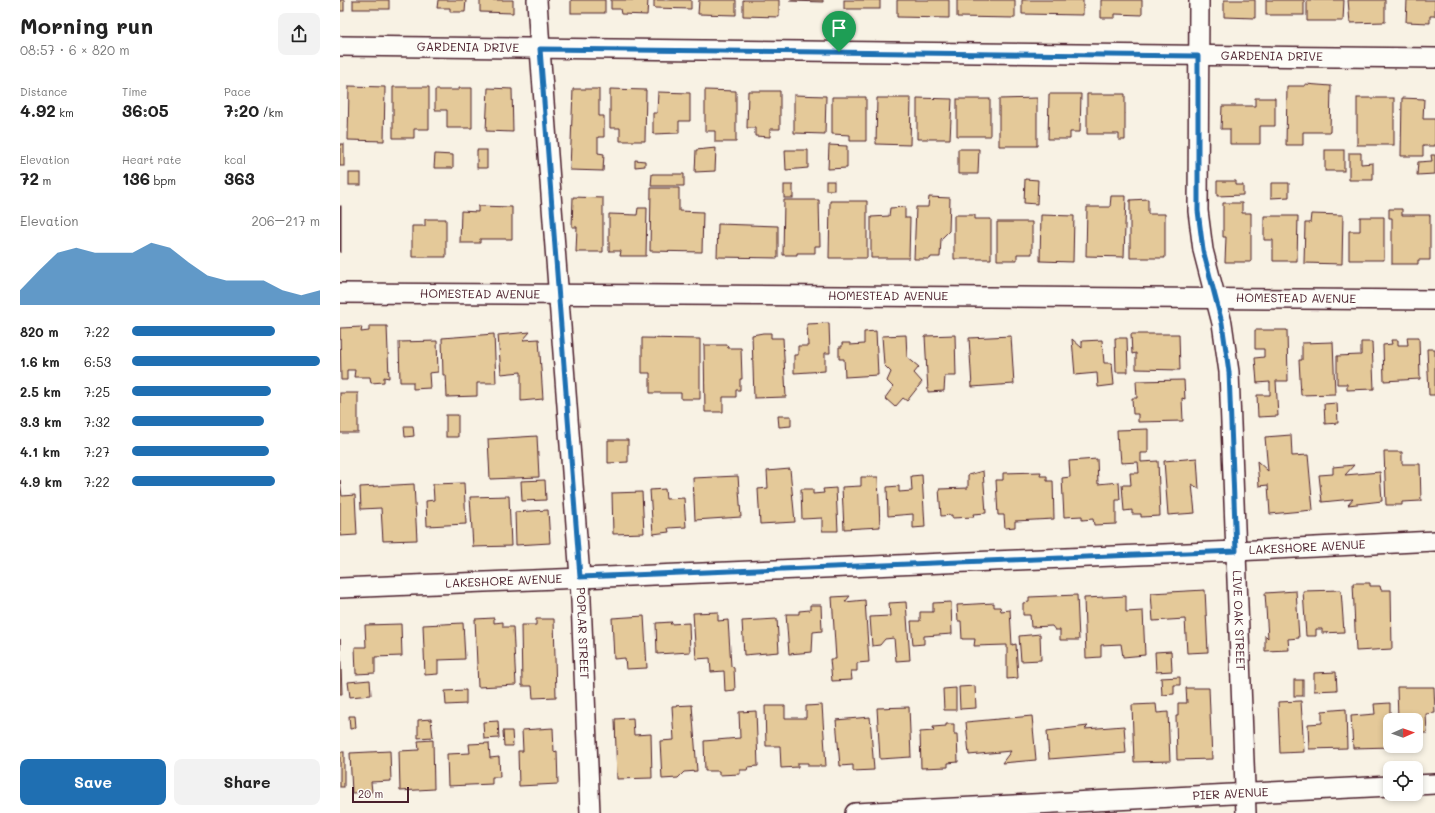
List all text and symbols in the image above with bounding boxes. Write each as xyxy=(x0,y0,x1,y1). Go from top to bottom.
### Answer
text: Morning run xyxy=(20,11,153,40)
pin xyxy=(822,11,856,52)
button: share xyxy=(278,13,320,55)
icon: arrive xyxy=(828,17,850,39)
street label: GARDENIA DRIVE xyxy=(417,38,519,55)
text: 08:57 · 6 × 820 m xyxy=(20,41,130,58)
street label: GARDENIA DRIVE xyxy=(1221,47,1323,64)
text: Distance xyxy=(20,84,67,99)
text: Time xyxy=(122,84,147,99)
text: Pace xyxy=(224,84,251,99)
text: 4.92 xyxy=(20,99,56,121)
text: 36:05 xyxy=(122,99,169,121)
text: 7:20 xyxy=(224,99,259,121)
text: km xyxy=(56,105,74,120)
text: /km xyxy=(259,105,283,120)
text: Elevation xyxy=(20,152,69,167)
text: Heart rate xyxy=(122,152,181,167)
text: kcal xyxy=(224,152,246,167)
text: 72 xyxy=(20,167,39,189)
text: 136 xyxy=(122,167,150,189)
text: 363 xyxy=(224,167,255,189)
text: m xyxy=(39,173,51,188)
text: bpm xyxy=(150,173,176,188)
text: Elevation xyxy=(20,212,78,229)
text: 206–217 m xyxy=(251,212,320,229)
street label: HOMESTEAD AVENUE xyxy=(420,285,540,302)
street label: HOMESTEAD AVENUE xyxy=(828,287,948,303)
street label: HOMESTEAD AVENUE xyxy=(1236,289,1356,306)
text: 820 m xyxy=(20,323,59,340)
text: 7:22 xyxy=(84,323,110,340)
text: 1.6 km xyxy=(20,353,60,370)
text: 6:53 xyxy=(84,353,111,370)
text: 2.5 km xyxy=(20,383,61,400)
text: 7:25 xyxy=(84,383,110,400)
text: 3.3 km xyxy=(20,413,62,430)
text: 7:32 xyxy=(84,413,110,430)
text: 4.1 km xyxy=(20,443,60,460)
text: 7:27 xyxy=(84,443,110,460)
text: 4.9 km xyxy=(20,473,62,490)
text: 7:22 xyxy=(84,473,110,490)
street label: LAKESHORE AVENUE xyxy=(1248,535,1366,557)
street label: LAKESHORE AVENUE xyxy=(445,570,563,591)
street label: LIVE OAK STREET xyxy=(1230,570,1250,671)
street label: POPLAR STREET xyxy=(573,587,593,680)
north arrow xyxy=(1383,713,1423,753)
map controls xyxy=(1383,713,1423,801)
button: Save xyxy=(20,759,166,805)
button: Share xyxy=(174,759,320,805)
button: locate xyxy=(1383,761,1423,801)
street label: PIER AVENUE xyxy=(1192,783,1269,803)
scale bar xyxy=(352,785,409,804)
text: 20 m xyxy=(358,786,383,801)

